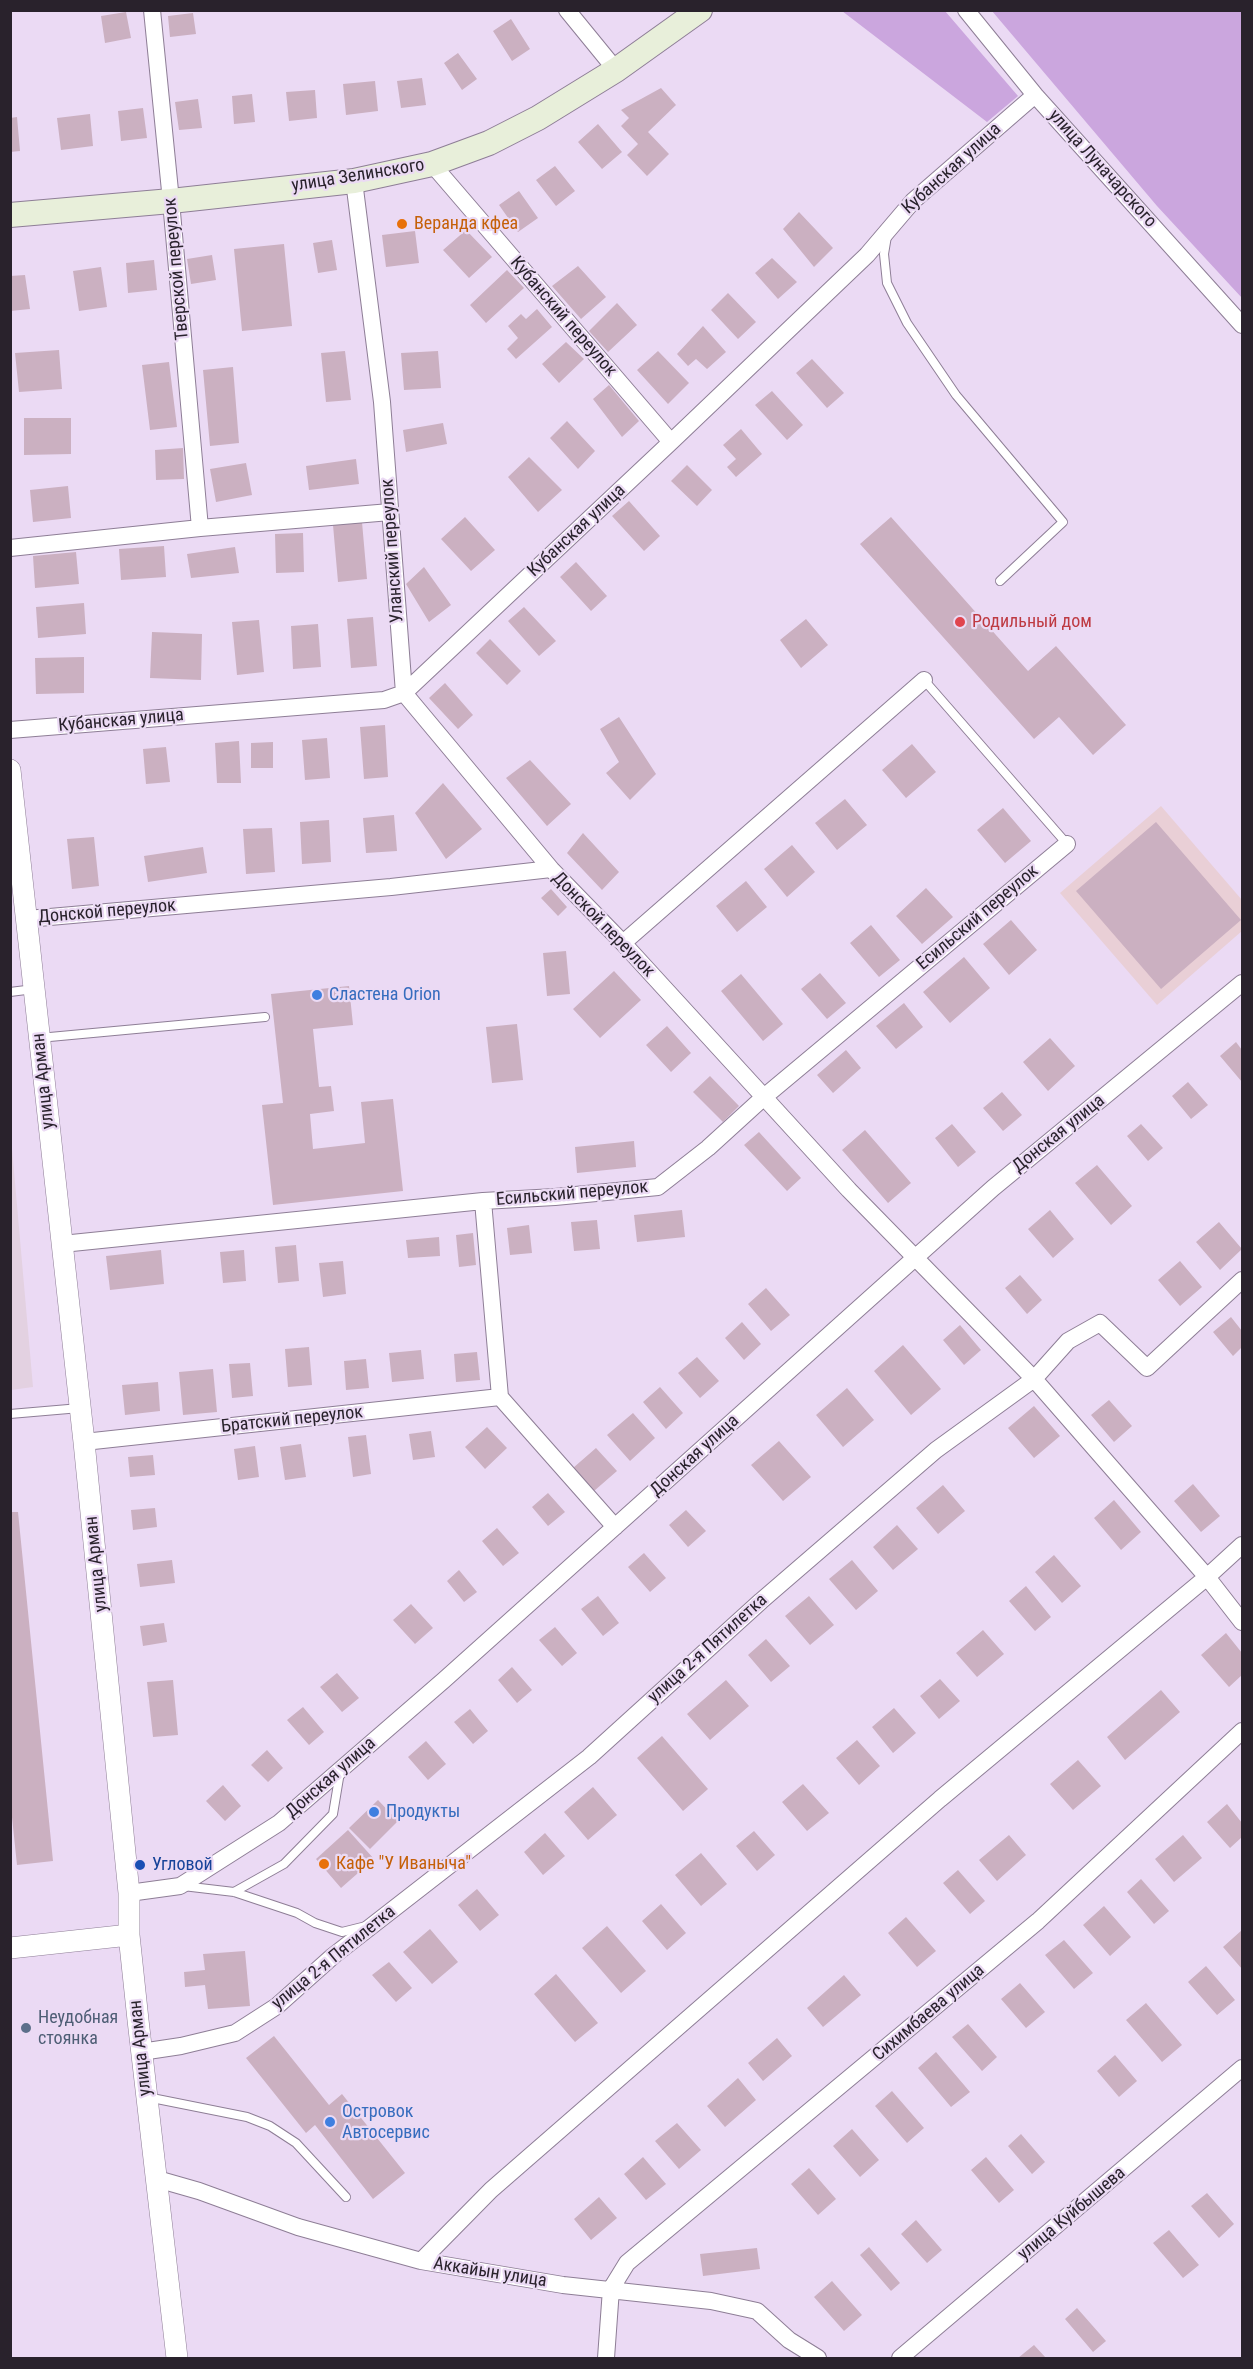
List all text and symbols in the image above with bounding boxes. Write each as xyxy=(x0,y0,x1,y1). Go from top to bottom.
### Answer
street label: улица Луначарского xyxy=(1043,105,1161,233)
street label: Кубанская улица xyxy=(898,119,1006,219)
street label: улица Зелинского xyxy=(290,155,426,197)
street label: Тверской переулок xyxy=(160,197,194,341)
place label: Веранда кфеа xyxy=(414,213,518,235)
marker: Веранда кфеа xyxy=(395,217,409,231)
street label: Кубанский переулок xyxy=(505,253,621,381)
street label: Уланский переулок xyxy=(377,478,409,624)
street label: Кубанская улица xyxy=(524,480,630,582)
place label: Родильный дом xyxy=(972,611,1092,633)
marker: Родильный дом xyxy=(953,615,967,629)
street label: Кубанская улица xyxy=(57,705,185,737)
street label: Есильский переулок xyxy=(913,861,1043,975)
street label: Донской переулок xyxy=(547,868,659,982)
street label: Донской переулок xyxy=(37,895,177,929)
place label: Сластена Orion xyxy=(329,984,441,1006)
marker: Сластена Orion xyxy=(310,988,324,1002)
street label: улица Арман xyxy=(28,1032,60,1130)
street label: Донская улица xyxy=(1009,1090,1109,1178)
street label: Есильский переулок xyxy=(495,1177,649,1211)
street label: Братский переулок xyxy=(220,1402,364,1438)
street label: Донская улица xyxy=(646,1410,744,1502)
street label: улица Арман xyxy=(81,1515,113,1613)
street label: улица 2-я Пятилетка xyxy=(644,1590,772,1708)
street label: Донская улица xyxy=(282,1733,380,1823)
place label: Продукты xyxy=(386,1801,460,1823)
marker: Продукты xyxy=(367,1805,381,1819)
place label: Кафе "У Иваныча" xyxy=(336,1853,471,1875)
place label: Угловой xyxy=(152,1854,213,1876)
marker: Кафе "У Иваныча" xyxy=(317,1857,331,1871)
marker: Угловой xyxy=(133,1858,147,1872)
street label: улица 2-я Пятилетка xyxy=(268,1901,400,2015)
street label: Сихимбаева улица xyxy=(869,1960,989,2066)
street label: улица Арман xyxy=(125,1999,157,2097)
place label: Неудобная стоянка xyxy=(38,2007,118,2050)
marker: Неудобная стоянка xyxy=(19,2021,33,2035)
place label: Островок Автосервис xyxy=(342,2101,430,2144)
marker: Островок Автосервис xyxy=(323,2115,337,2129)
street label: улица Куйбышева xyxy=(1014,2163,1130,2265)
street label: Аккайын улица xyxy=(432,2253,548,2293)

